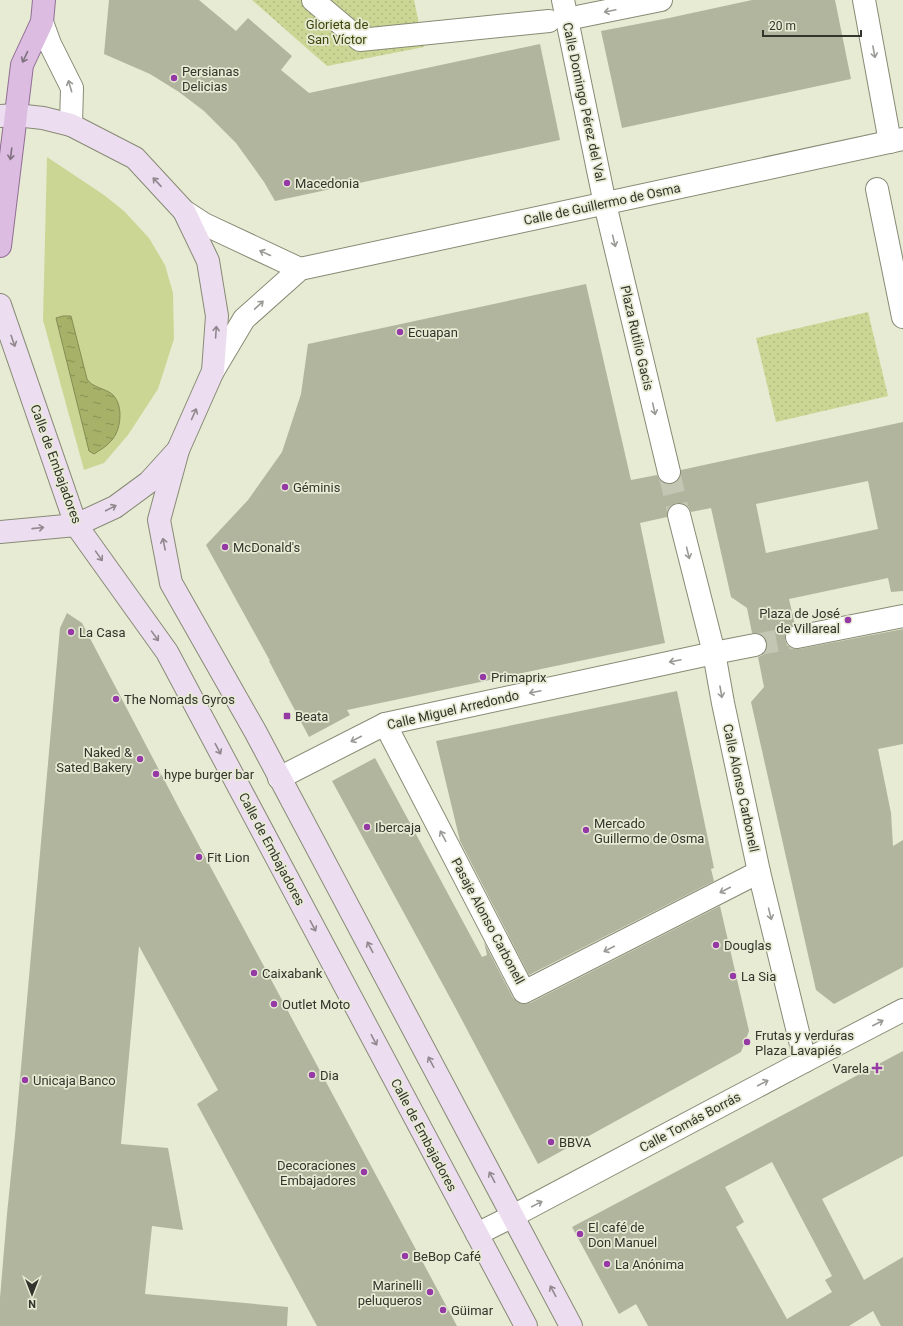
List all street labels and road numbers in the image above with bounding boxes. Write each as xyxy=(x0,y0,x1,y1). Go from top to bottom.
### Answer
street label: Calle Domingo Pérez del Val xyxy=(560,21,608,183)
street label: Calle de Guillermo de Osma xyxy=(522,180,682,228)
street label: Plaza Rutilio Gacis xyxy=(618,284,656,392)
street label: Calle de Embajadores xyxy=(28,403,85,526)
street label: Calle Miguel Arredondo xyxy=(386,688,520,732)
street label: Calle Alonso Carbonell xyxy=(720,723,762,853)
street label: Calle de Embajadores xyxy=(236,790,308,908)
street label: Pasaje Alonso Carbonell xyxy=(448,855,528,987)
street label: Calle de Embajadores xyxy=(388,1076,460,1194)
street label: Calle Tomás Borrás xyxy=(637,1089,743,1155)

